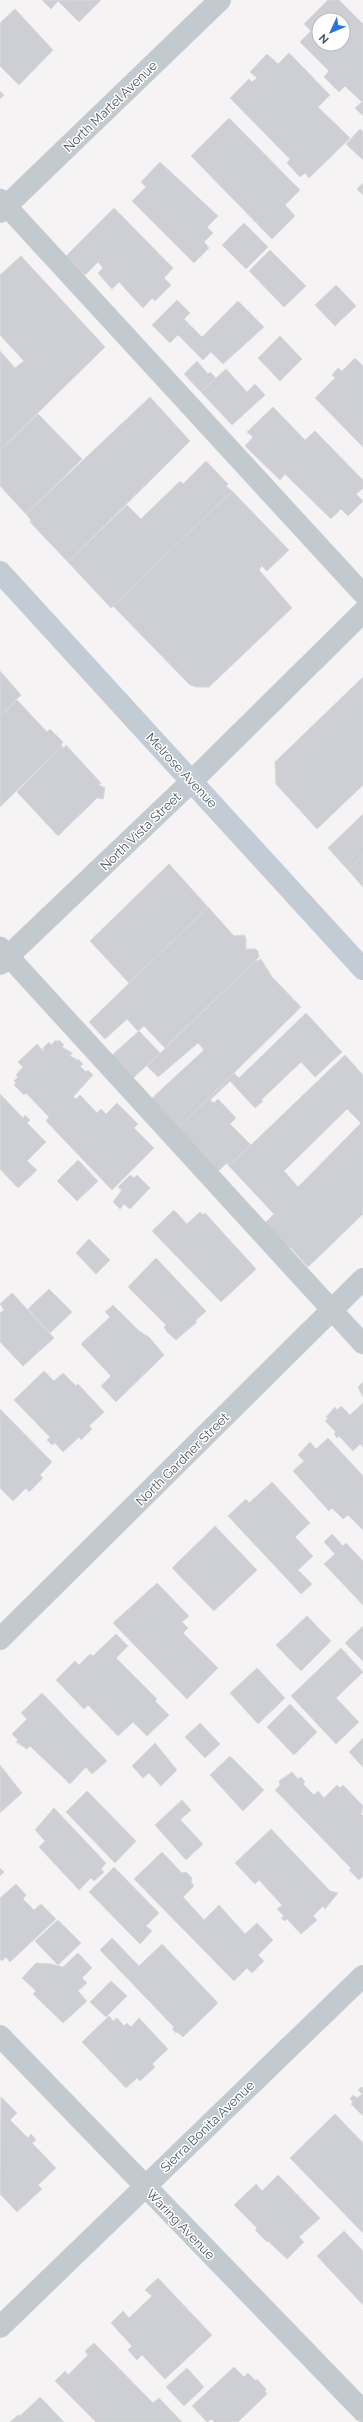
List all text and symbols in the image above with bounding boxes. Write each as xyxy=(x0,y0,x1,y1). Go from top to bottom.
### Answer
north arrow xyxy=(311,12,351,52)
text: N xyxy=(317,31,332,46)
street label: North Martel Avenue xyxy=(61,58,160,155)
street label: Melrose Avenue xyxy=(143,730,220,811)
street label: North Vista Street xyxy=(97,789,184,873)
street label: North Gardner Street xyxy=(133,1409,232,1509)
street label: Sierra Bonita Avenue xyxy=(157,2077,258,2175)
street label: Waring Avenue xyxy=(143,2186,218,2263)

